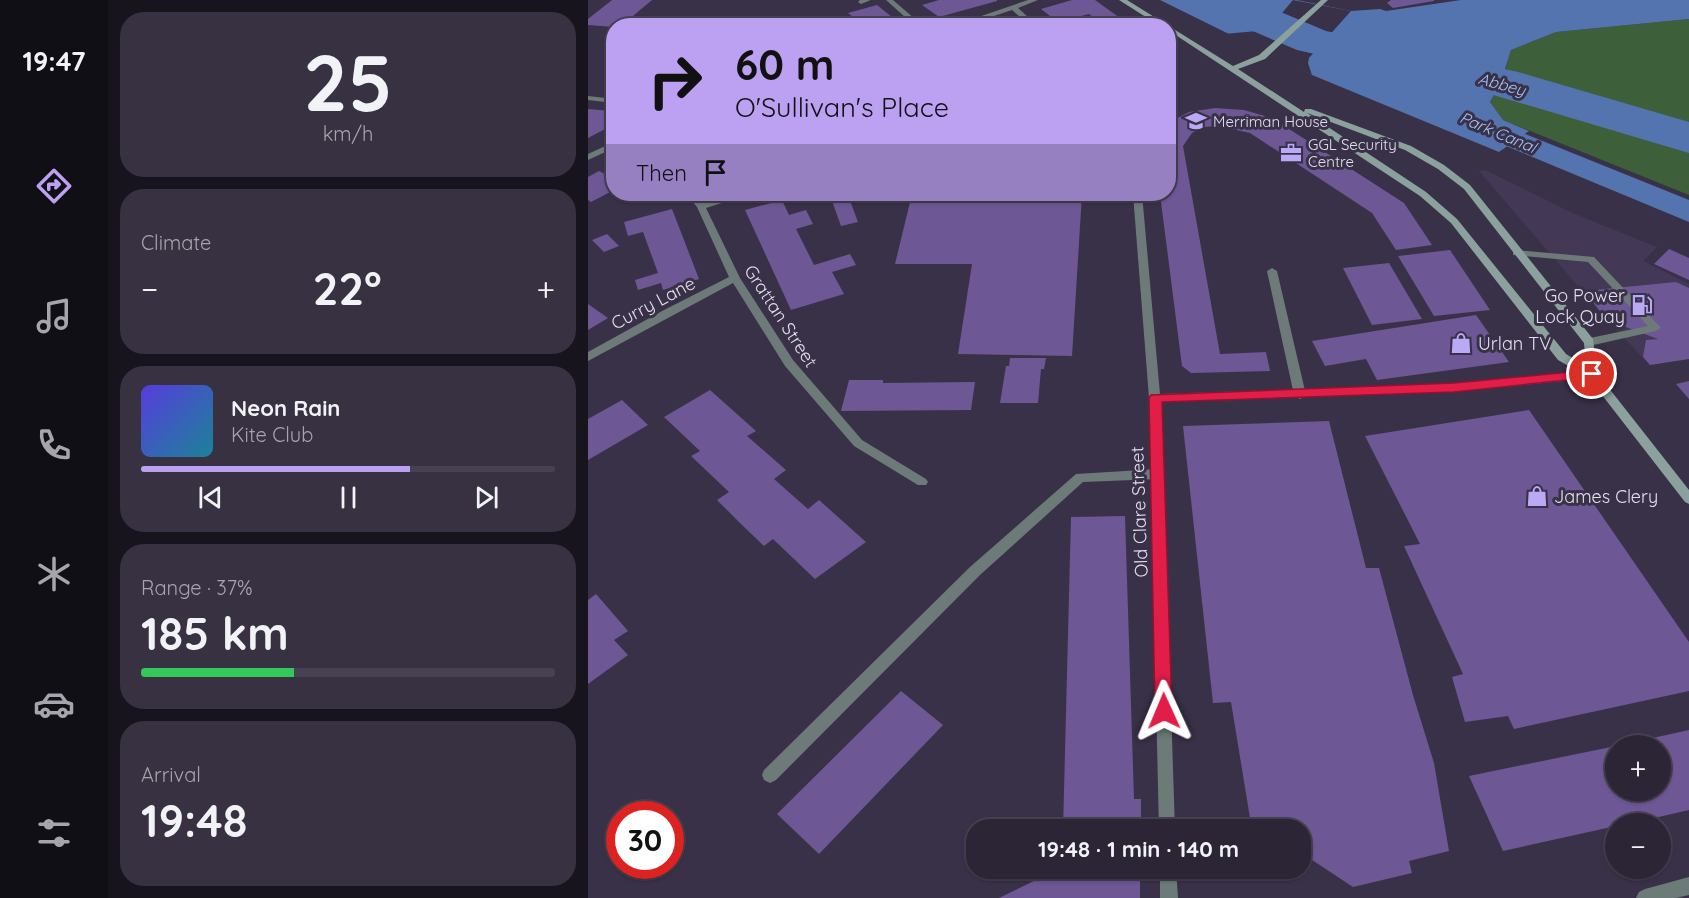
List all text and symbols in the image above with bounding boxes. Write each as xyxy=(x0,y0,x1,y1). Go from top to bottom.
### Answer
text: 25 xyxy=(303,33,393,131)
text: 60 m xyxy=(735,38,835,91)
icon: right xyxy=(636,42,714,120)
text: 19:47 xyxy=(22,44,86,78)
water label: Abbey xyxy=(1476,68,1529,100)
text: O'Sullivan's Place xyxy=(735,90,949,124)
water label: Park Canal xyxy=(1457,107,1541,158)
school or university icon: Merriman House xyxy=(1184,109,1208,133)
place label: Merriman House xyxy=(1213,112,1328,131)
text: km/h xyxy=(323,121,373,146)
place label: GGL Security Centre xyxy=(1308,135,1397,171)
office icon: GGL Security Centre xyxy=(1279,141,1303,165)
icon: arrive xyxy=(699,156,732,189)
text: Then xyxy=(636,159,687,187)
icon: directions xyxy=(33,165,75,207)
text: Climate xyxy=(141,230,211,255)
text: 22° xyxy=(313,260,382,316)
street label: Grattan Street xyxy=(739,260,823,372)
text: − xyxy=(141,268,158,309)
text: + xyxy=(536,268,555,309)
street label: Curry Lane xyxy=(607,271,699,335)
place label: Go Power Lock Quay xyxy=(1535,284,1625,328)
fuel station icon: Go Power Lock Quay xyxy=(1630,293,1654,317)
icon: music xyxy=(33,295,75,337)
shop icon: Urlan TV xyxy=(1449,331,1473,355)
place label: Urlan TV xyxy=(1478,332,1551,355)
pin xyxy=(1566,348,1617,399)
icon: arrive xyxy=(1575,357,1608,390)
text: Neon Rain xyxy=(231,394,340,422)
text: Kite Club xyxy=(231,422,313,447)
icon: phone xyxy=(33,424,75,466)
street label: Old Clare Street xyxy=(1125,446,1153,578)
icon: previous xyxy=(194,481,227,514)
icon: pause xyxy=(332,481,365,514)
icon: next xyxy=(470,481,503,514)
shop icon: James Clery xyxy=(1525,484,1549,508)
place label: James Clery xyxy=(1554,485,1658,508)
icon: climate xyxy=(33,553,75,595)
text: Range · 37% xyxy=(141,575,253,600)
text: 185 km xyxy=(141,605,289,661)
position arrow xyxy=(1132,679,1196,743)
icon: car xyxy=(33,683,75,725)
map controls xyxy=(1605,735,1671,879)
button: + xyxy=(1605,735,1671,801)
text: Arrival xyxy=(141,762,201,787)
text: 19:48 xyxy=(141,792,247,848)
speed limit sign: 30 xyxy=(606,801,684,879)
icon: filters xyxy=(33,812,75,854)
button: − xyxy=(1605,813,1671,879)
text: 19:48 · 1 min · 140 m xyxy=(1038,835,1239,863)

